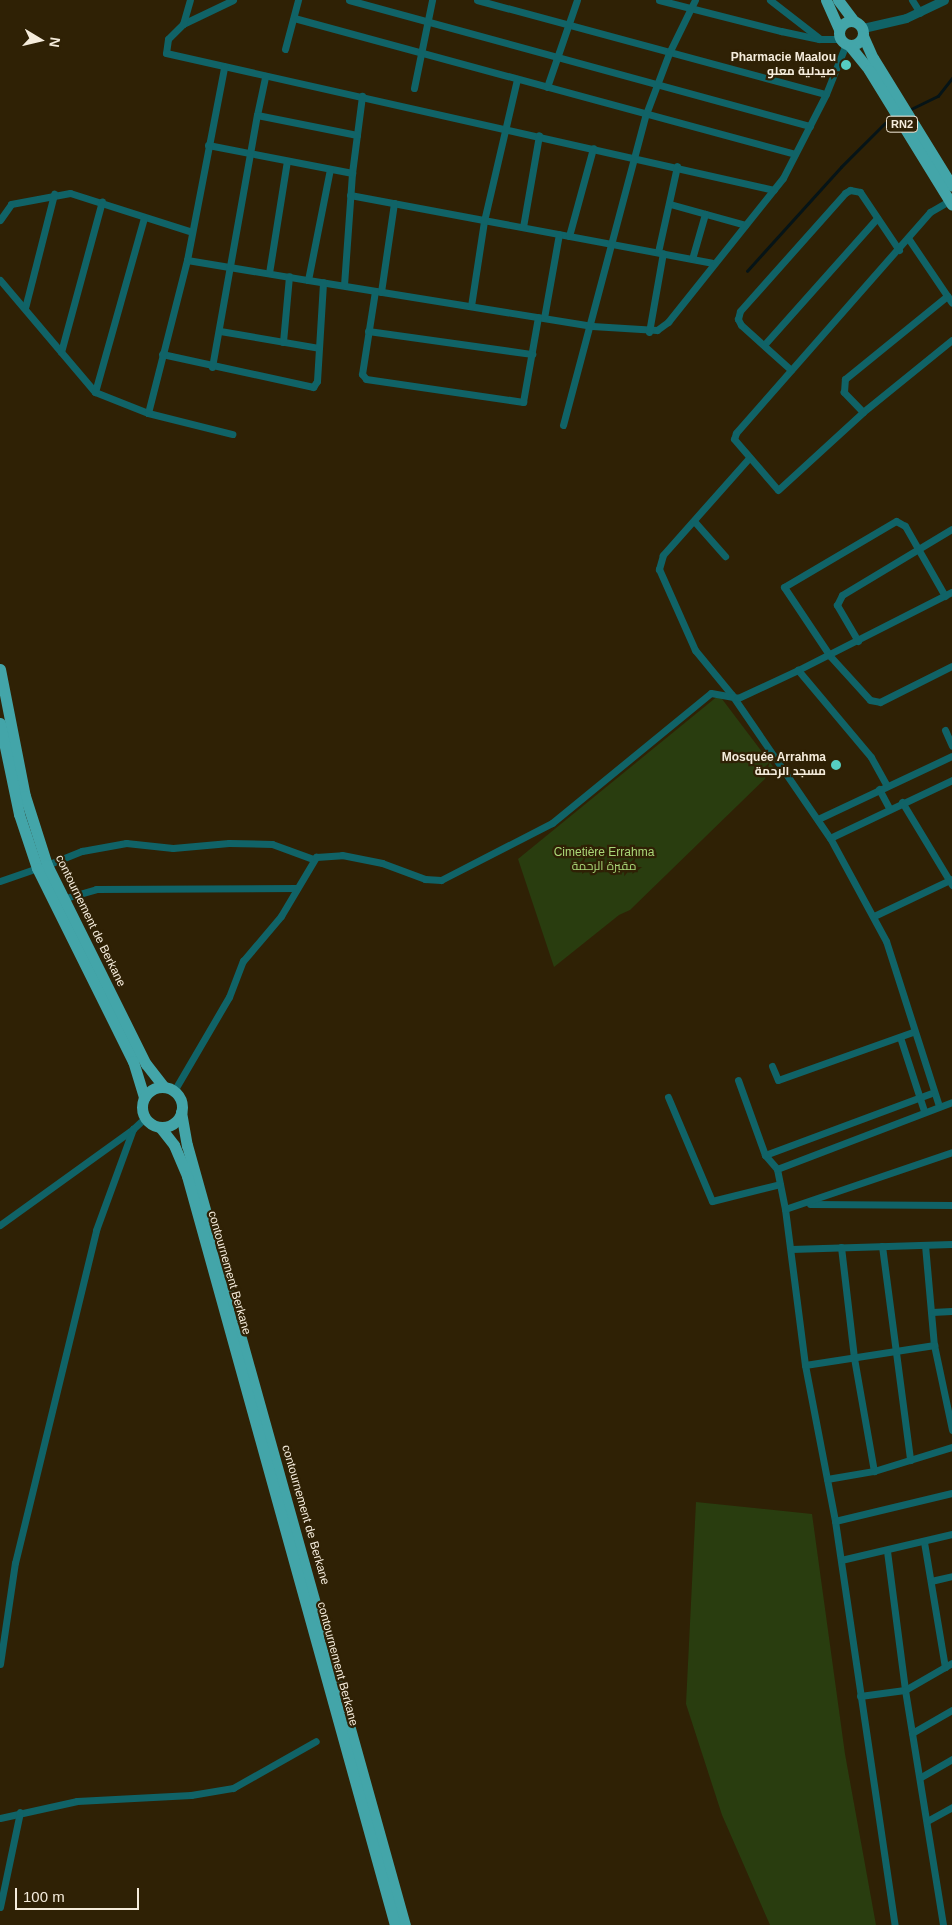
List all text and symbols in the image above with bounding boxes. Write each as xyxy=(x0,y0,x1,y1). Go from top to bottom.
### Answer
north arrow xyxy=(15,15,65,65)
text: N xyxy=(46,36,64,49)
place label: Pharmacie Maalou صيدلية معلو xyxy=(731,51,836,79)
marker: Pharmacie Maalou صيدلية معلو xyxy=(840,59,852,71)
road number: RN2 xyxy=(886,116,918,132)
place label: Mosquée Arrahma مسجد الرحمة xyxy=(721,751,826,779)
marker: Mosquée Arrahma مسجد الرحمة xyxy=(830,759,842,771)
park label: Cimetière Errahma مقبرة الرحمة xyxy=(554,846,654,874)
street label: contournement de Berkane xyxy=(52,853,128,989)
street label: contournement Berkane xyxy=(204,1209,254,1337)
street label: contournement de Berkane xyxy=(278,1443,332,1587)
street label: contournement Berkane xyxy=(313,1600,361,1728)
scale bar xyxy=(18,1878,141,1910)
text: 100 m xyxy=(23,1888,65,1905)

